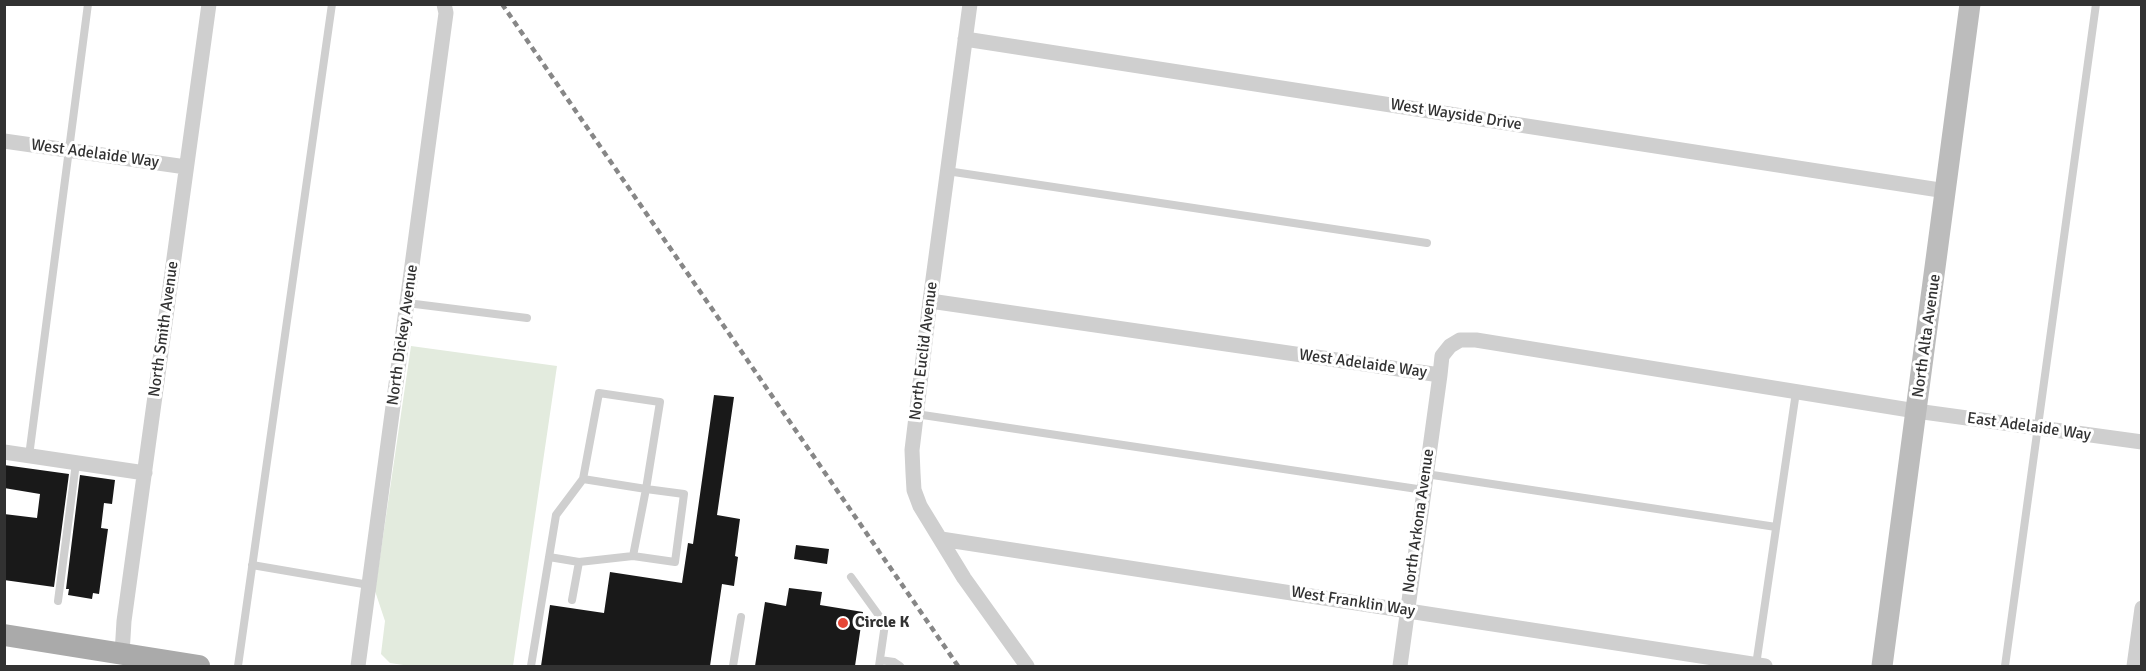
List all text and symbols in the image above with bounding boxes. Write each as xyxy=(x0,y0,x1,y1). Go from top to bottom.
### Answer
street label: West Wayside Drive xyxy=(1389,95,1523,135)
street label: West Adelaide Way xyxy=(30,136,160,172)
street label: North Smith Avenue xyxy=(145,260,183,398)
street label: North Dickey Avenue xyxy=(384,263,422,407)
street label: North Alta Avenue xyxy=(1909,273,1945,399)
street label: North Euclid Avenue xyxy=(906,281,942,421)
street label: West Adelaide Way xyxy=(1298,346,1428,382)
street label: East Adelaide Way xyxy=(1966,409,2092,445)
street label: North Arkona Avenue xyxy=(1399,448,1439,594)
street label: West Franklin Way xyxy=(1290,583,1416,621)
place label: Circle K xyxy=(855,613,909,633)
marker: Circle K xyxy=(836,616,850,630)

